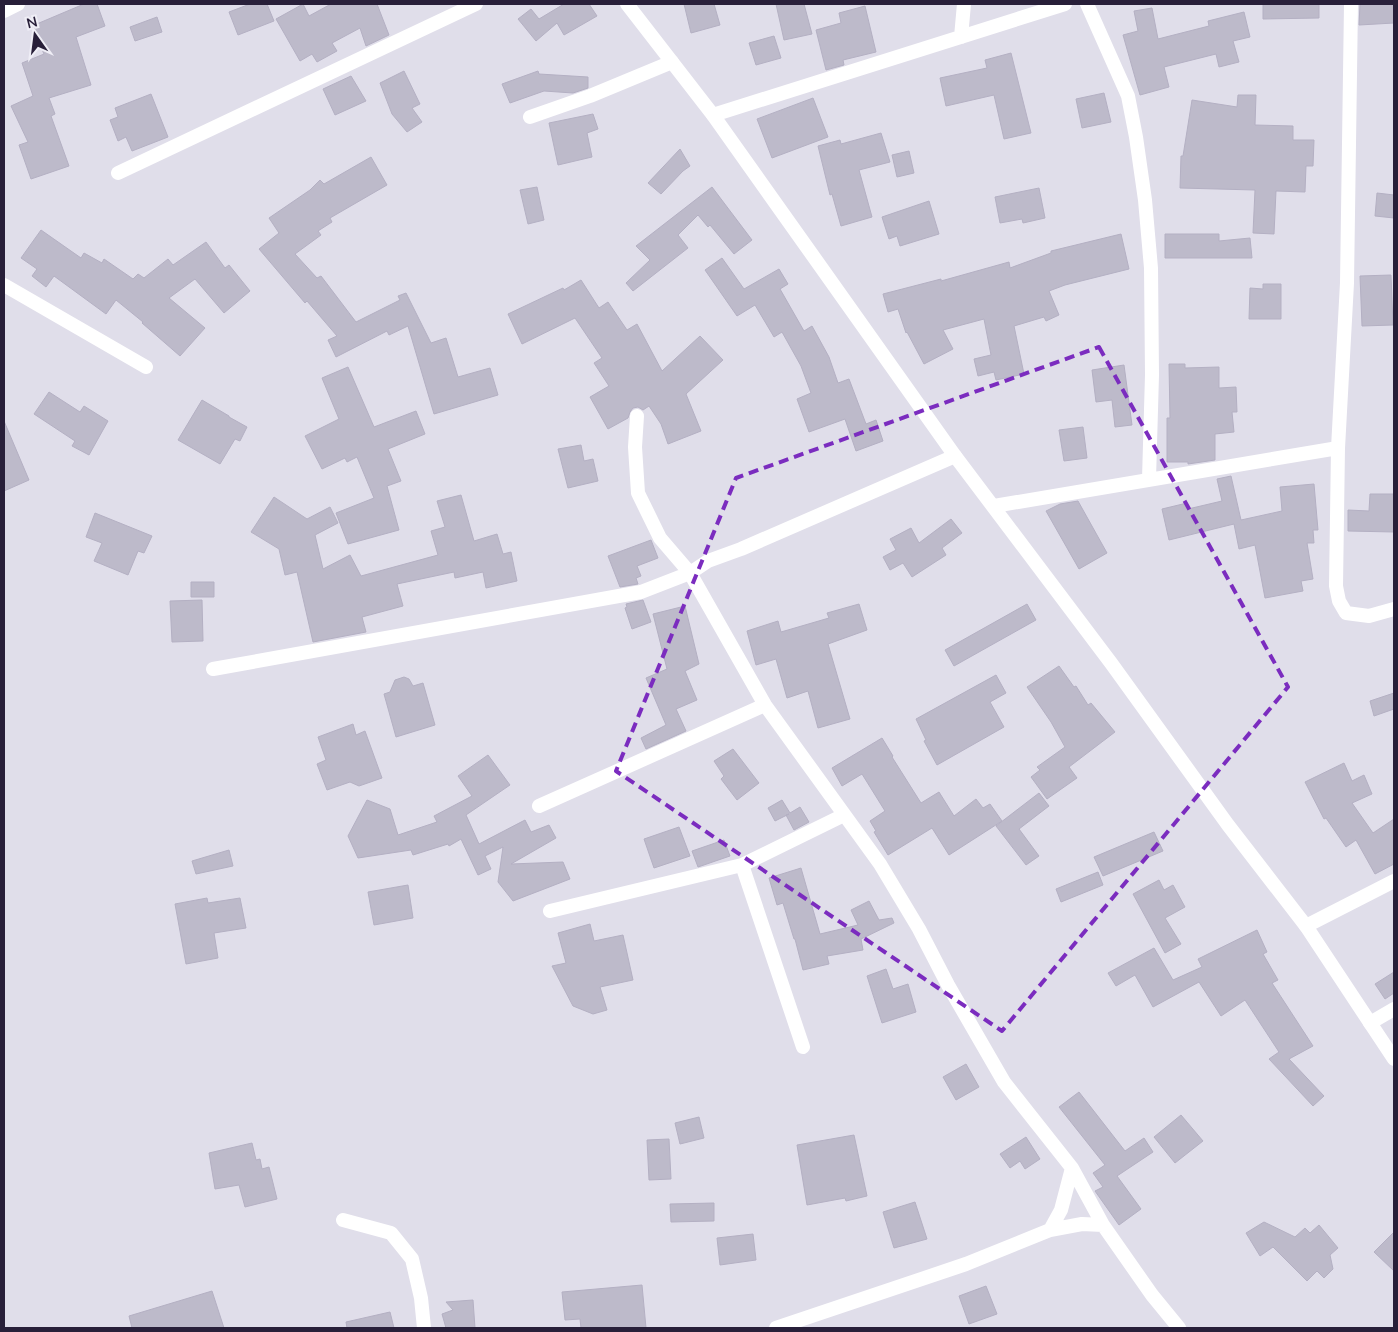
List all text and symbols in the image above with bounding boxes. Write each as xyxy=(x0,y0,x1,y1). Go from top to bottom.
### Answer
north arrow xyxy=(10,10,60,60)
text: N xyxy=(25,12,39,32)

